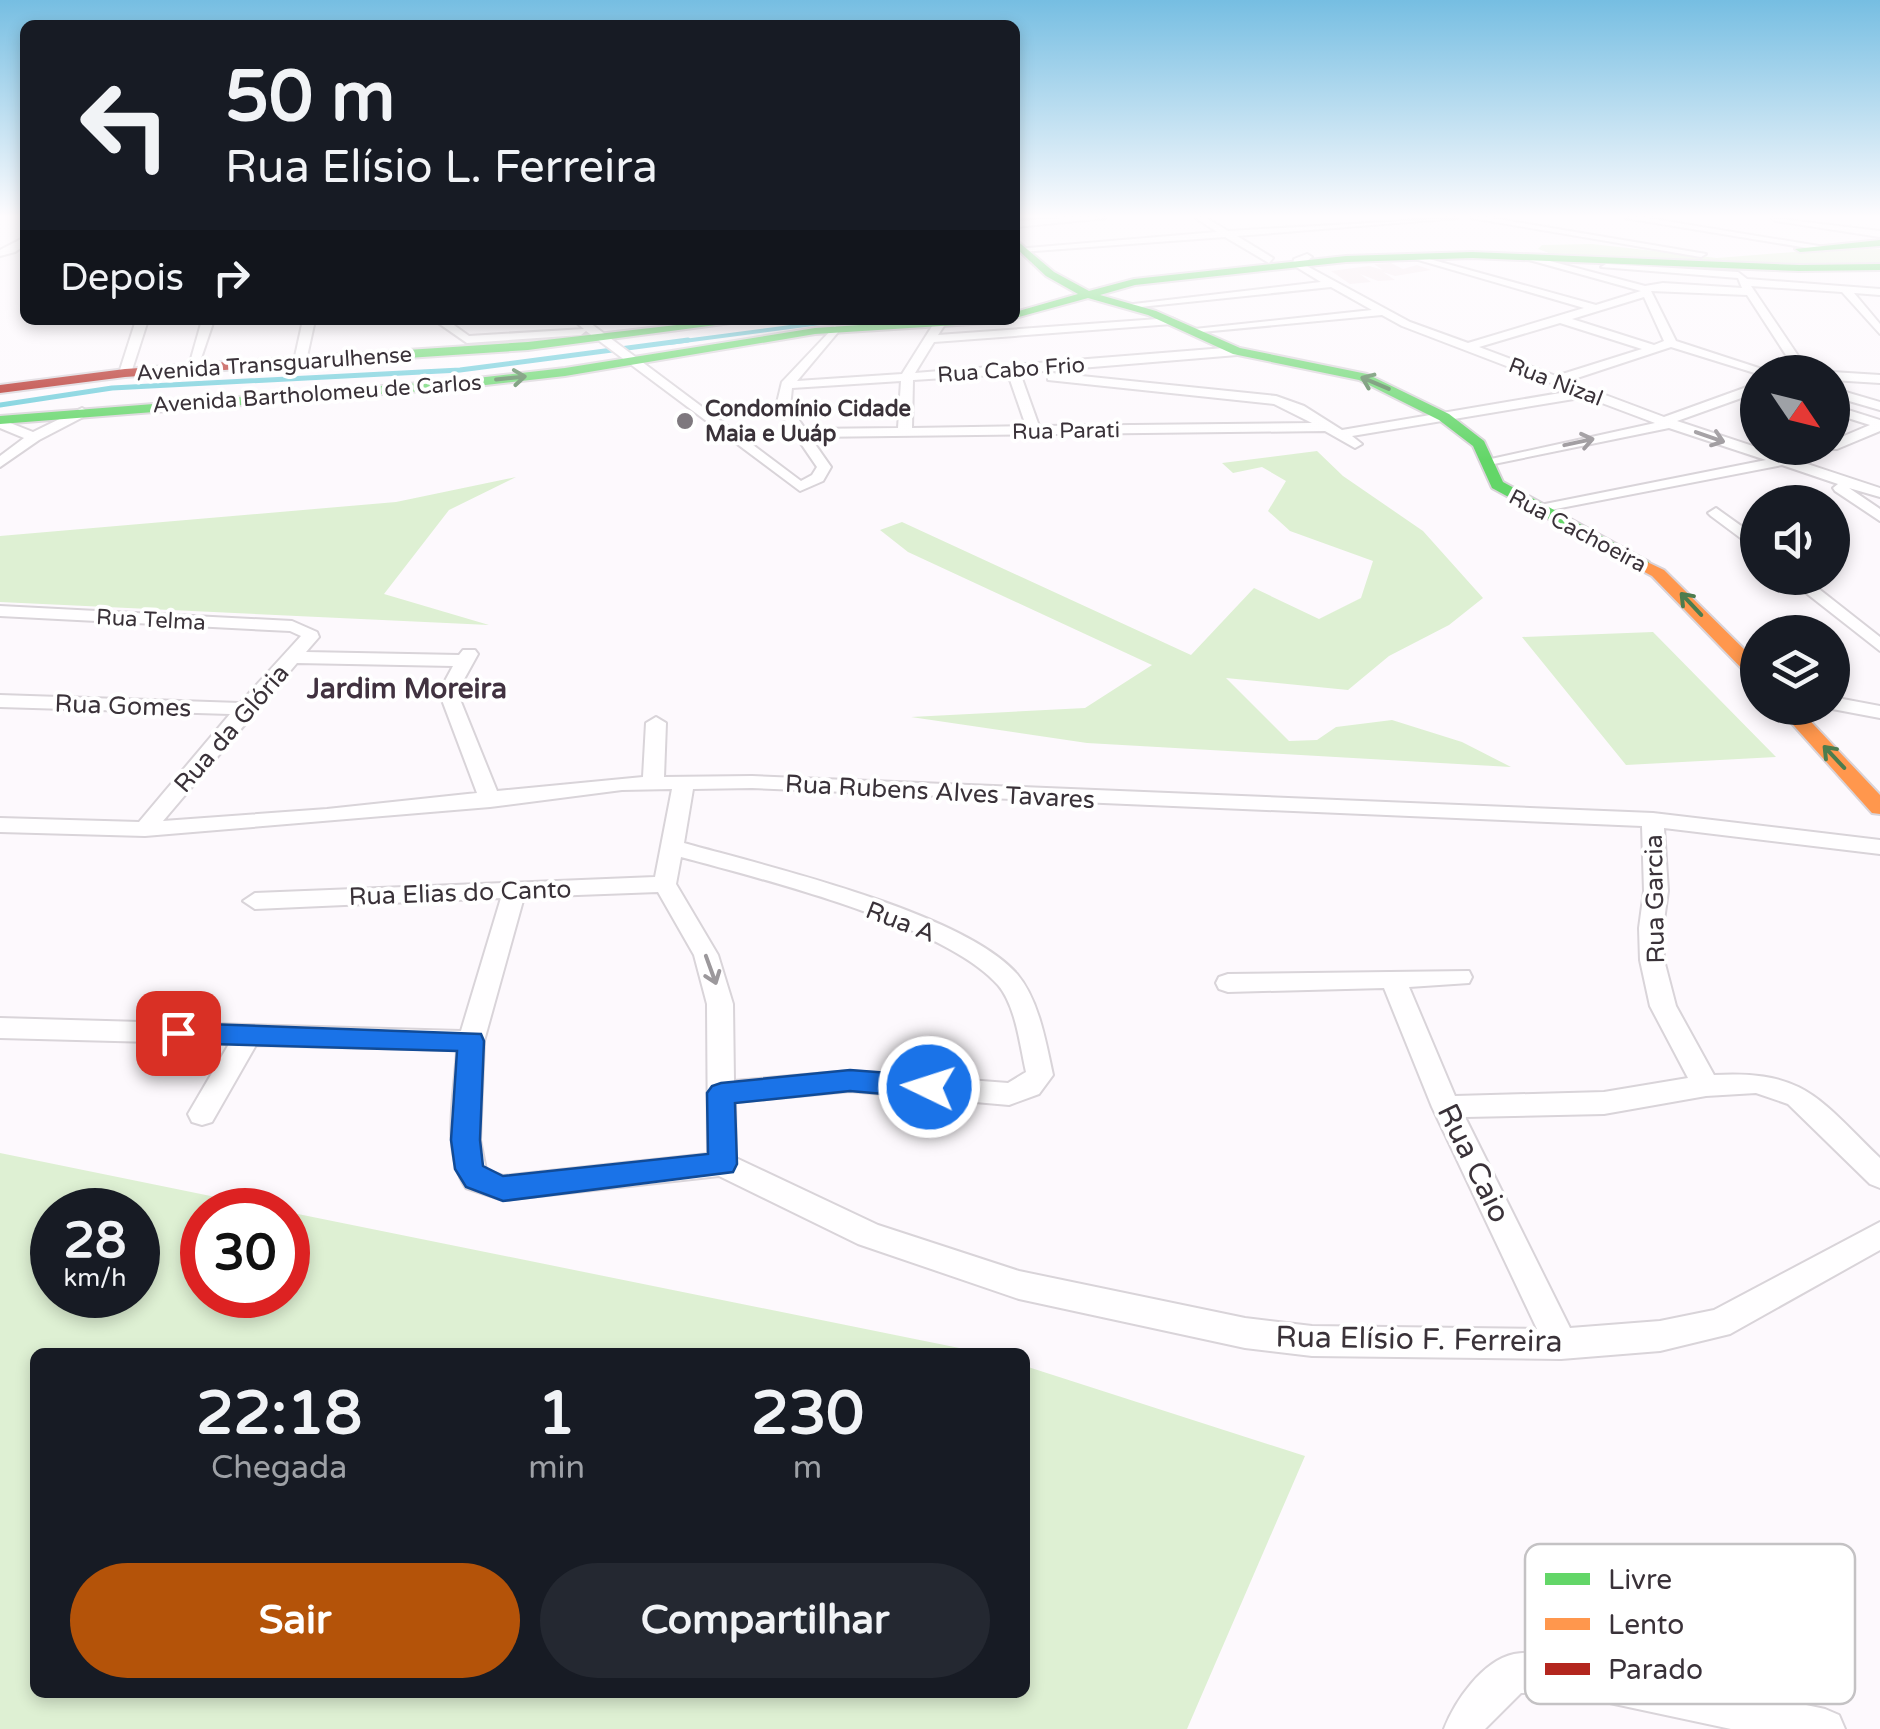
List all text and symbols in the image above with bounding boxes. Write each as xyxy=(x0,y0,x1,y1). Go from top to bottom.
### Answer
text: 50 m xyxy=(225,56,395,140)
icon: left xyxy=(60,60,190,190)
text: Rua Elísio L. Ferreira xyxy=(225,141,658,195)
icon: right xyxy=(204,250,259,305)
text: Depois xyxy=(60,255,184,301)
street label: Avenida Transguarulhense xyxy=(135,341,413,387)
street label: Rua Cabo Frio xyxy=(936,352,1086,388)
street label: Rua Nizal xyxy=(1505,352,1606,412)
north arrow xyxy=(1740,355,1850,465)
map controls xyxy=(1740,355,1850,725)
one-way arrow xyxy=(494,369,526,388)
street label: Avenida Bartholomeu de Carlos xyxy=(152,370,482,418)
one-way arrow xyxy=(1361,372,1391,390)
place label: Condomínio Cidade Maia e Uuáp xyxy=(705,396,911,447)
marker: Condomínio Cidade Maia e Uuáp xyxy=(674,410,696,432)
street label: Rua Parati xyxy=(1012,417,1120,445)
one-way arrow xyxy=(1693,430,1725,448)
one-way arrow xyxy=(1562,432,1594,451)
street label: Rua Cachoeira xyxy=(1504,484,1651,578)
button: sound xyxy=(1740,485,1850,595)
one-way arrow xyxy=(1679,592,1703,616)
street label: Rua Telma xyxy=(96,604,206,636)
button: layers xyxy=(1740,615,1850,725)
street label: Rua da Glória xyxy=(168,658,296,799)
district label: Jardim Moreira xyxy=(306,672,507,706)
street label: Rua Gomes xyxy=(54,689,192,723)
one-way arrow xyxy=(1822,746,1846,770)
street label: Rua Rubens Alves Tavares xyxy=(784,769,1096,815)
street label: Rua Garcia xyxy=(1639,834,1671,964)
street label: Rua Elias do Canto xyxy=(348,874,572,912)
street label: Rua A xyxy=(862,895,940,949)
one-way arrow xyxy=(703,953,721,984)
pin xyxy=(136,991,221,1076)
icon: arrive xyxy=(151,1006,206,1061)
position arrow xyxy=(877,1035,981,1139)
street label: Rua Caio xyxy=(1429,1098,1518,1229)
speed limit sign: 30 xyxy=(180,1188,310,1318)
text: 28 xyxy=(64,1211,126,1271)
text: km/h xyxy=(64,1263,126,1293)
street label: Rua Elísio F. Ferreira xyxy=(1275,1318,1563,1361)
text: 22:18 xyxy=(196,1378,362,1450)
text: 1 xyxy=(538,1378,575,1450)
text: 230 xyxy=(751,1378,864,1450)
text: Chegada xyxy=(211,1449,347,1487)
text: min xyxy=(528,1449,585,1487)
text: m xyxy=(793,1449,822,1487)
legend xyxy=(1525,1544,1855,1704)
button: Sair xyxy=(70,1563,520,1678)
button: Compartilhar xyxy=(540,1563,990,1678)
text: Livre xyxy=(1608,1563,1672,1597)
text: Lento xyxy=(1608,1608,1684,1642)
text: Parado xyxy=(1608,1653,1703,1687)

